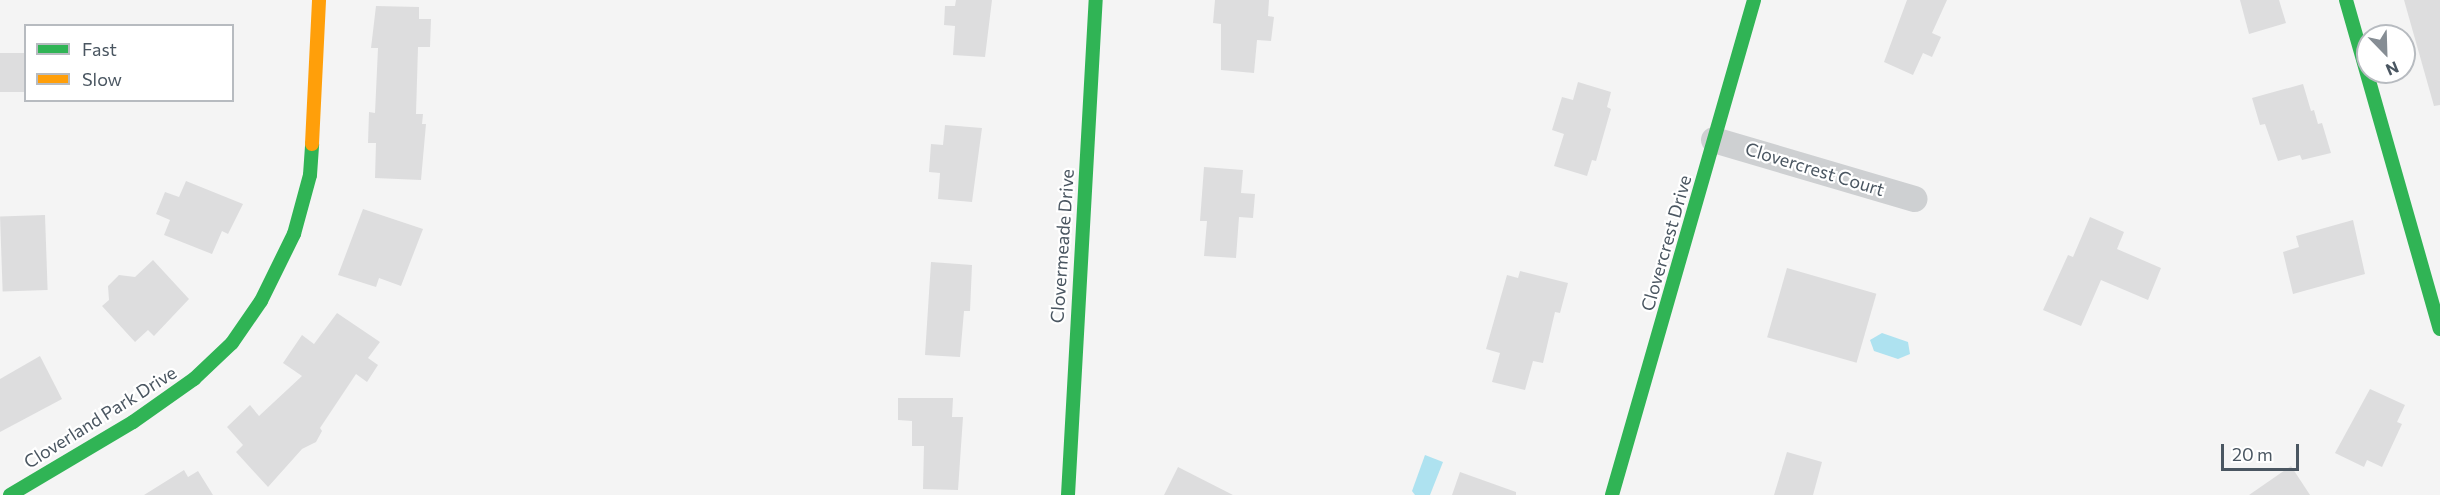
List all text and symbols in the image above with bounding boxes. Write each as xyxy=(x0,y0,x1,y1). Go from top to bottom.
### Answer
legend xyxy=(24,24,234,102)
north arrow xyxy=(2356,24,2416,84)
text: Fast xyxy=(82,38,117,60)
text: N xyxy=(2383,58,2402,80)
text: Slow xyxy=(82,68,122,90)
street label: Clovercrest Court xyxy=(1743,138,1887,200)
street label: Clovermeade Drive xyxy=(1046,168,1078,324)
street label: Clovercrest Drive xyxy=(1636,173,1696,313)
street label: Cloverland Park Drive xyxy=(20,361,180,473)
scale bar xyxy=(2224,432,2302,470)
text: 20 m xyxy=(2232,443,2273,465)

